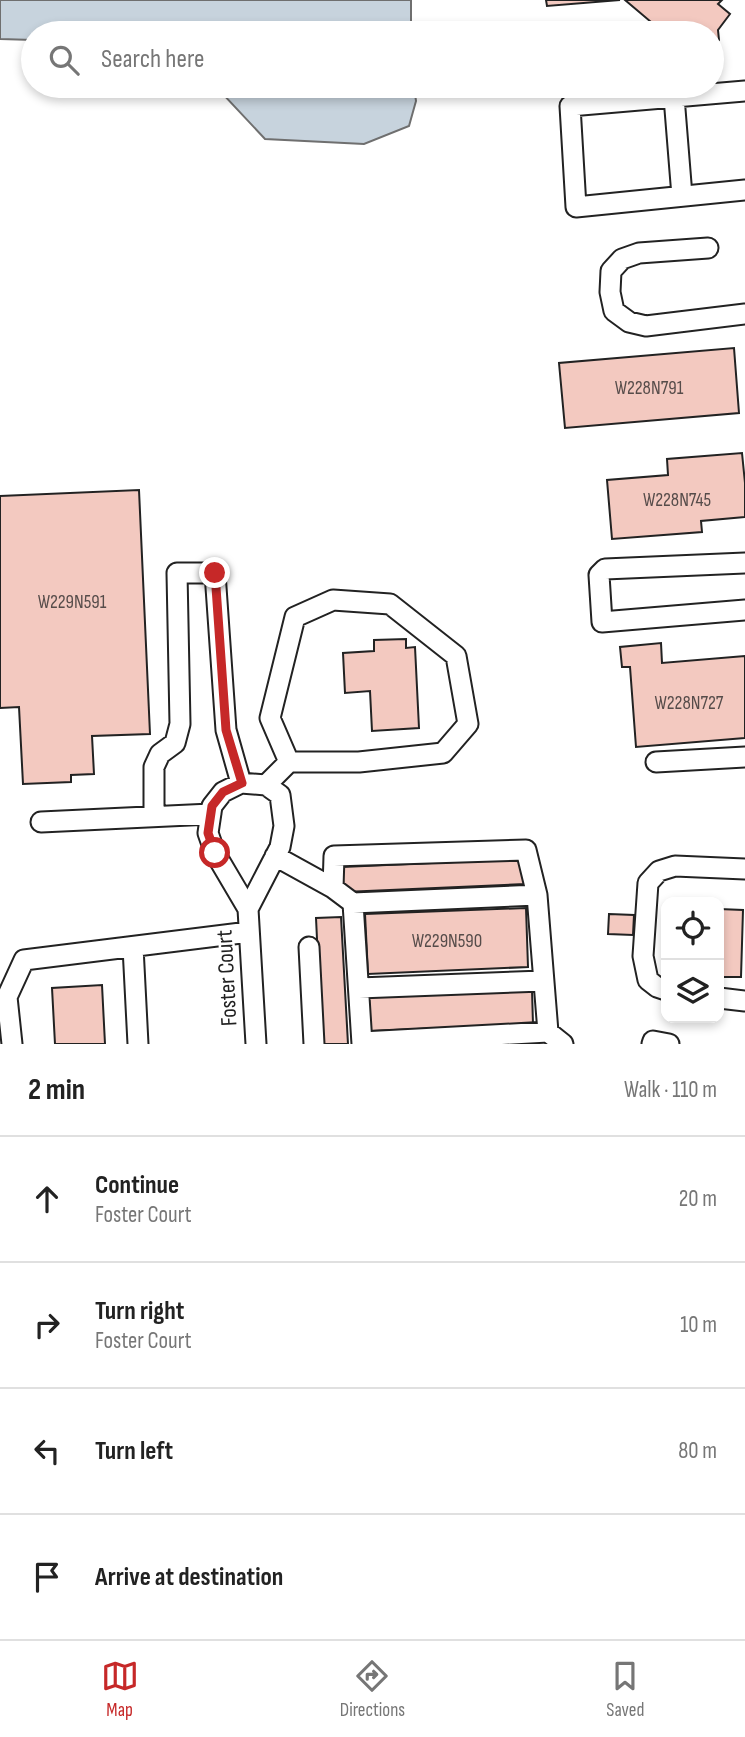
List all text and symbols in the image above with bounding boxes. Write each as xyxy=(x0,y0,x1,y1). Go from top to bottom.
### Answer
search box xyxy=(21,21,724,98)
icon: search xyxy=(45,41,83,79)
text: Search here xyxy=(101,44,204,75)
house number: W228N791 xyxy=(615,377,684,400)
house number: W228N745 xyxy=(643,489,711,512)
route end xyxy=(199,557,230,588)
house number: W229N591 xyxy=(38,591,107,614)
house number: W228N727 xyxy=(655,692,724,715)
route start xyxy=(199,837,230,868)
map controls xyxy=(661,897,724,1023)
button: locate xyxy=(661,897,724,960)
street label: Foster Court xyxy=(210,929,244,1027)
house number: W229N590 xyxy=(412,930,482,953)
button: layers xyxy=(661,960,724,1023)
text: 2 min xyxy=(28,1072,85,1108)
text: Walk · 110 m xyxy=(624,1076,717,1104)
text: Continue xyxy=(95,1170,179,1201)
icon: ahead xyxy=(28,1180,66,1218)
text: 20 m xyxy=(679,1185,717,1213)
text: Foster Court xyxy=(95,1201,192,1229)
text: Turn right xyxy=(95,1296,184,1327)
icon: right xyxy=(28,1306,66,1344)
text: 10 m xyxy=(680,1311,717,1339)
text: Foster Court xyxy=(95,1327,192,1355)
icon: left xyxy=(28,1432,66,1470)
text: Turn left xyxy=(95,1436,173,1467)
text: 80 m xyxy=(678,1437,717,1465)
icon: arrive xyxy=(28,1558,66,1596)
text: Arrive at destination xyxy=(95,1562,283,1593)
tab: Map xyxy=(101,1657,139,1722)
tab: Directions xyxy=(340,1657,405,1722)
tab: Saved xyxy=(606,1657,644,1722)

